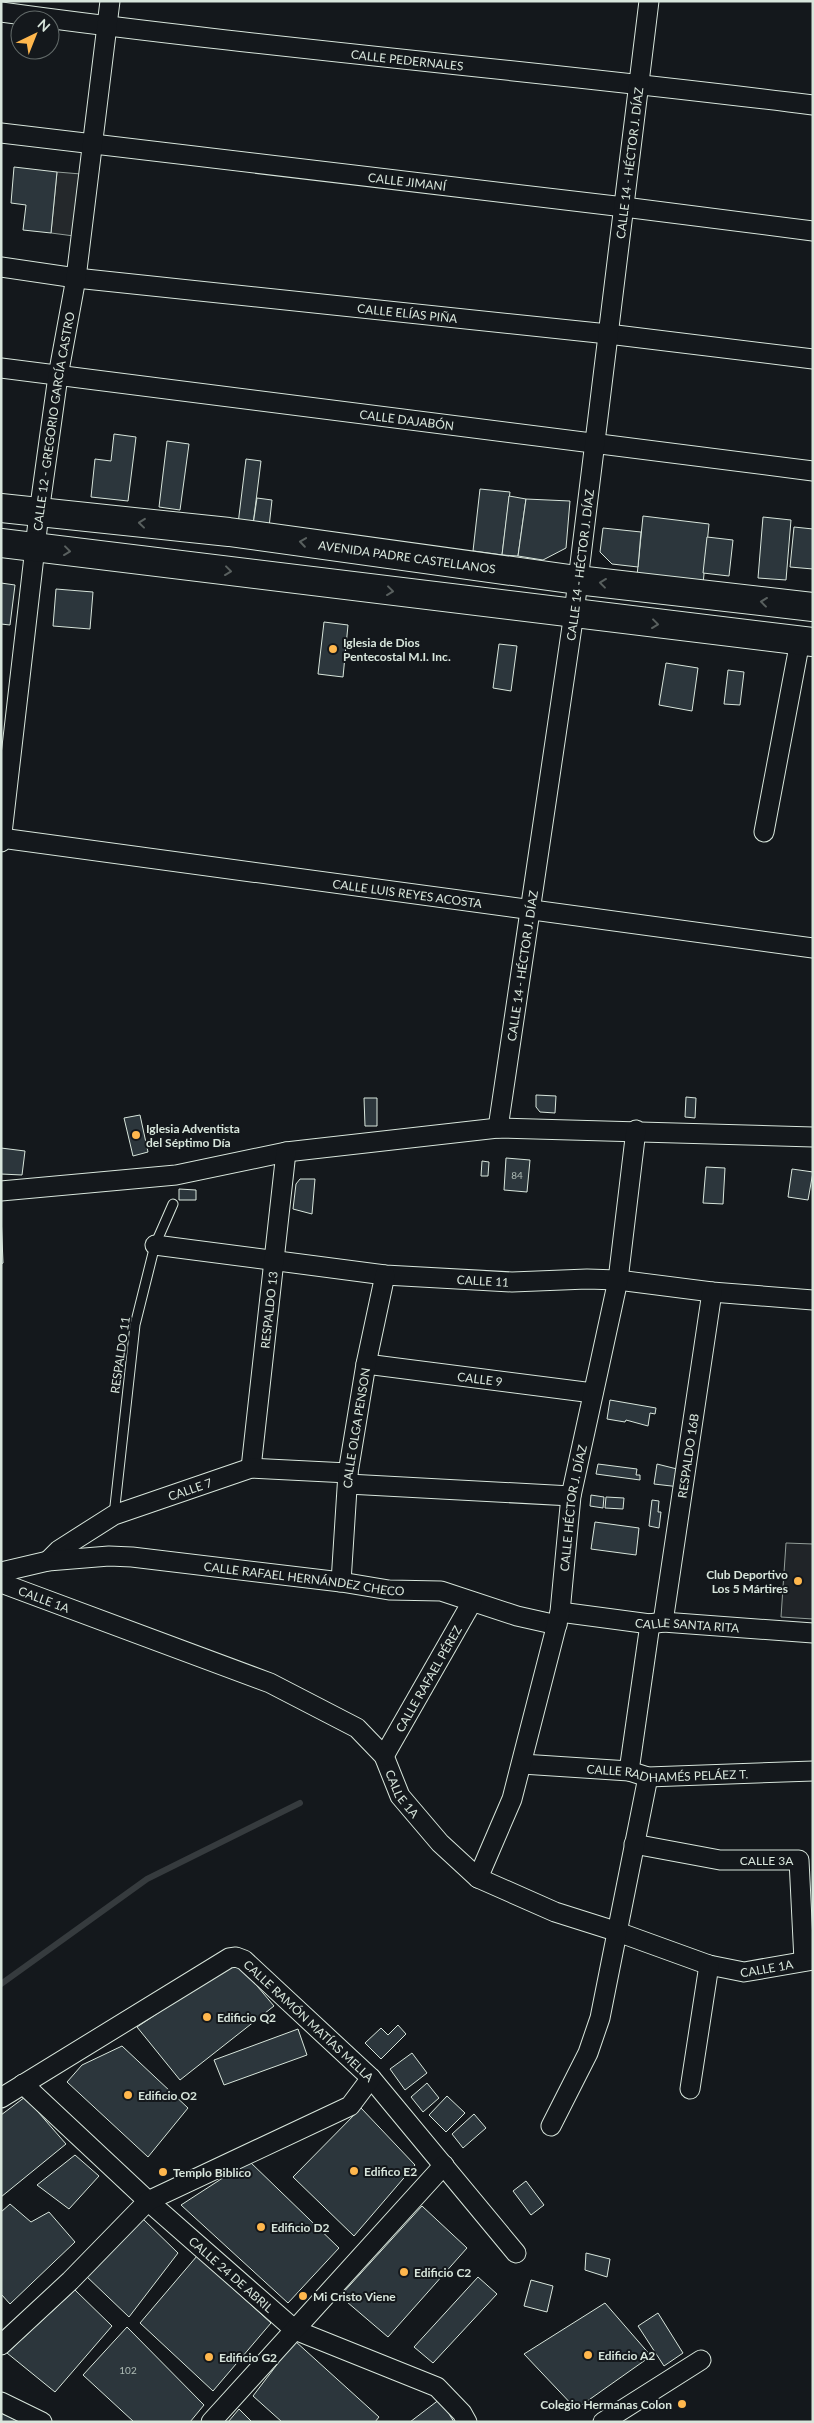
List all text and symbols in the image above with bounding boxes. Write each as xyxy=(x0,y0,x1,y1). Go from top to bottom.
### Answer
north arrow xyxy=(10,10,60,60)
text: N xyxy=(34,15,54,35)
street label: CALLE PEDERNALES xyxy=(350,46,464,73)
street label: CALLE 14 - HÉCTOR J. DÍAZ xyxy=(612,86,646,239)
street label: CALLE JIMANÍ xyxy=(367,169,448,193)
street label: CALLE ELÍAS PIÑA xyxy=(357,300,459,326)
street label: CALLE 12 - GREGORIO GARCÍA CASTRO xyxy=(29,310,77,532)
street label: CALLE DAJABÓN xyxy=(359,406,455,433)
street label: CALLE 14 - HÉCTOR J. DÍAZ xyxy=(563,488,597,642)
one-way arrow xyxy=(138,518,146,529)
one-way arrow xyxy=(299,537,307,548)
street label: AVENIDA PADRE CASTELLANOS xyxy=(318,537,497,576)
one-way arrow xyxy=(63,545,71,556)
one-way arrow xyxy=(225,565,233,576)
one-way arrow xyxy=(599,578,607,589)
one-way arrow xyxy=(386,585,394,596)
one-way arrow xyxy=(760,597,768,608)
one-way arrow xyxy=(651,618,659,629)
place label: Iglesia de Dios Pentecostal M.I. Inc. xyxy=(343,635,451,664)
marker: Iglesia de Dios Pentecostal M.I. Inc. xyxy=(327,643,339,655)
street label: CALLE LUIS REYES ACOSTA xyxy=(332,876,484,911)
street label: CALLE 14 - HÉCTOR J. DÍAZ xyxy=(503,889,540,1042)
place label: Iglesia Adventista del Séptimo Día xyxy=(146,1121,240,1150)
marker: Iglesia Adventista del Séptimo Día xyxy=(130,1129,142,1141)
house number: 84 xyxy=(511,1169,523,1181)
street label: RESPALDO 13 xyxy=(257,1271,280,1349)
street label: CALLE 11 xyxy=(456,1271,510,1289)
street label: RESPALDO 11 xyxy=(107,1316,133,1394)
street label: CALLE OLGA PENSON xyxy=(340,1366,373,1489)
street label: CALLE 9 xyxy=(457,1368,504,1389)
street label: RESPALDO 16B xyxy=(674,1412,701,1499)
street label: CALLE HÉCTOR J. DÍAZ xyxy=(556,1443,589,1572)
street label: CALLE 7 xyxy=(166,1474,214,1503)
street label: CALLE RAFAEL HERNÁNDEZ CHECO xyxy=(203,1558,405,1598)
place label: Club Deportivo Los 5 Mártires xyxy=(706,1567,788,1596)
marker: Club Deportivo Los 5 Mártires xyxy=(792,1575,804,1587)
street label: CALLE 1A xyxy=(16,1583,73,1616)
street label: CALLE SANTA RITA xyxy=(634,1615,741,1635)
street label: CALLE RAFAEL PÉREZ xyxy=(392,1623,464,1735)
street label: CALLE RADHAMÉS PELÁEZ T. xyxy=(586,1761,749,1784)
street label: CALLE 1A xyxy=(383,1767,423,1821)
street label: CALLE 3A xyxy=(740,1853,794,1868)
street label: CALLE RAMÓN MATÍAS MELLA xyxy=(241,1956,378,2085)
street label: CALLE 1A xyxy=(739,1956,795,1980)
place label: Edificio Q2 xyxy=(217,2010,276,2025)
marker: Edificio Q2 xyxy=(201,2011,213,2023)
place label: Edificio O2 xyxy=(138,2088,197,2103)
marker: Edificio O2 xyxy=(122,2089,134,2101)
place label: Edifico E2 xyxy=(364,2164,417,2179)
place label: Templo Biblico xyxy=(173,2165,251,2180)
marker: Edifico E2 xyxy=(348,2165,360,2177)
marker: Templo Biblico xyxy=(157,2166,169,2178)
place label: Edificio D2 xyxy=(271,2220,330,2235)
marker: Edificio D2 xyxy=(255,2221,267,2233)
street label: CALLE 24 DE ABRIL xyxy=(186,2233,277,2315)
place label: Edificio C2 xyxy=(414,2265,471,2280)
marker: Edificio C2 xyxy=(398,2266,410,2278)
place label: Mi Cristo Viene xyxy=(313,2289,396,2304)
marker: Mi Cristo Viene xyxy=(297,2290,309,2302)
place label: Edificio A2 xyxy=(598,2348,655,2363)
marker: Edificio A2 xyxy=(582,2349,594,2361)
place label: Edificio G2 xyxy=(219,2350,277,2365)
marker: Edificio G2 xyxy=(203,2351,215,2363)
house number: 102 xyxy=(119,2364,137,2376)
place label: Colegio Hermanas Colon xyxy=(540,2397,672,2412)
marker: Colegio Hermanas Colon xyxy=(676,2398,688,2410)

